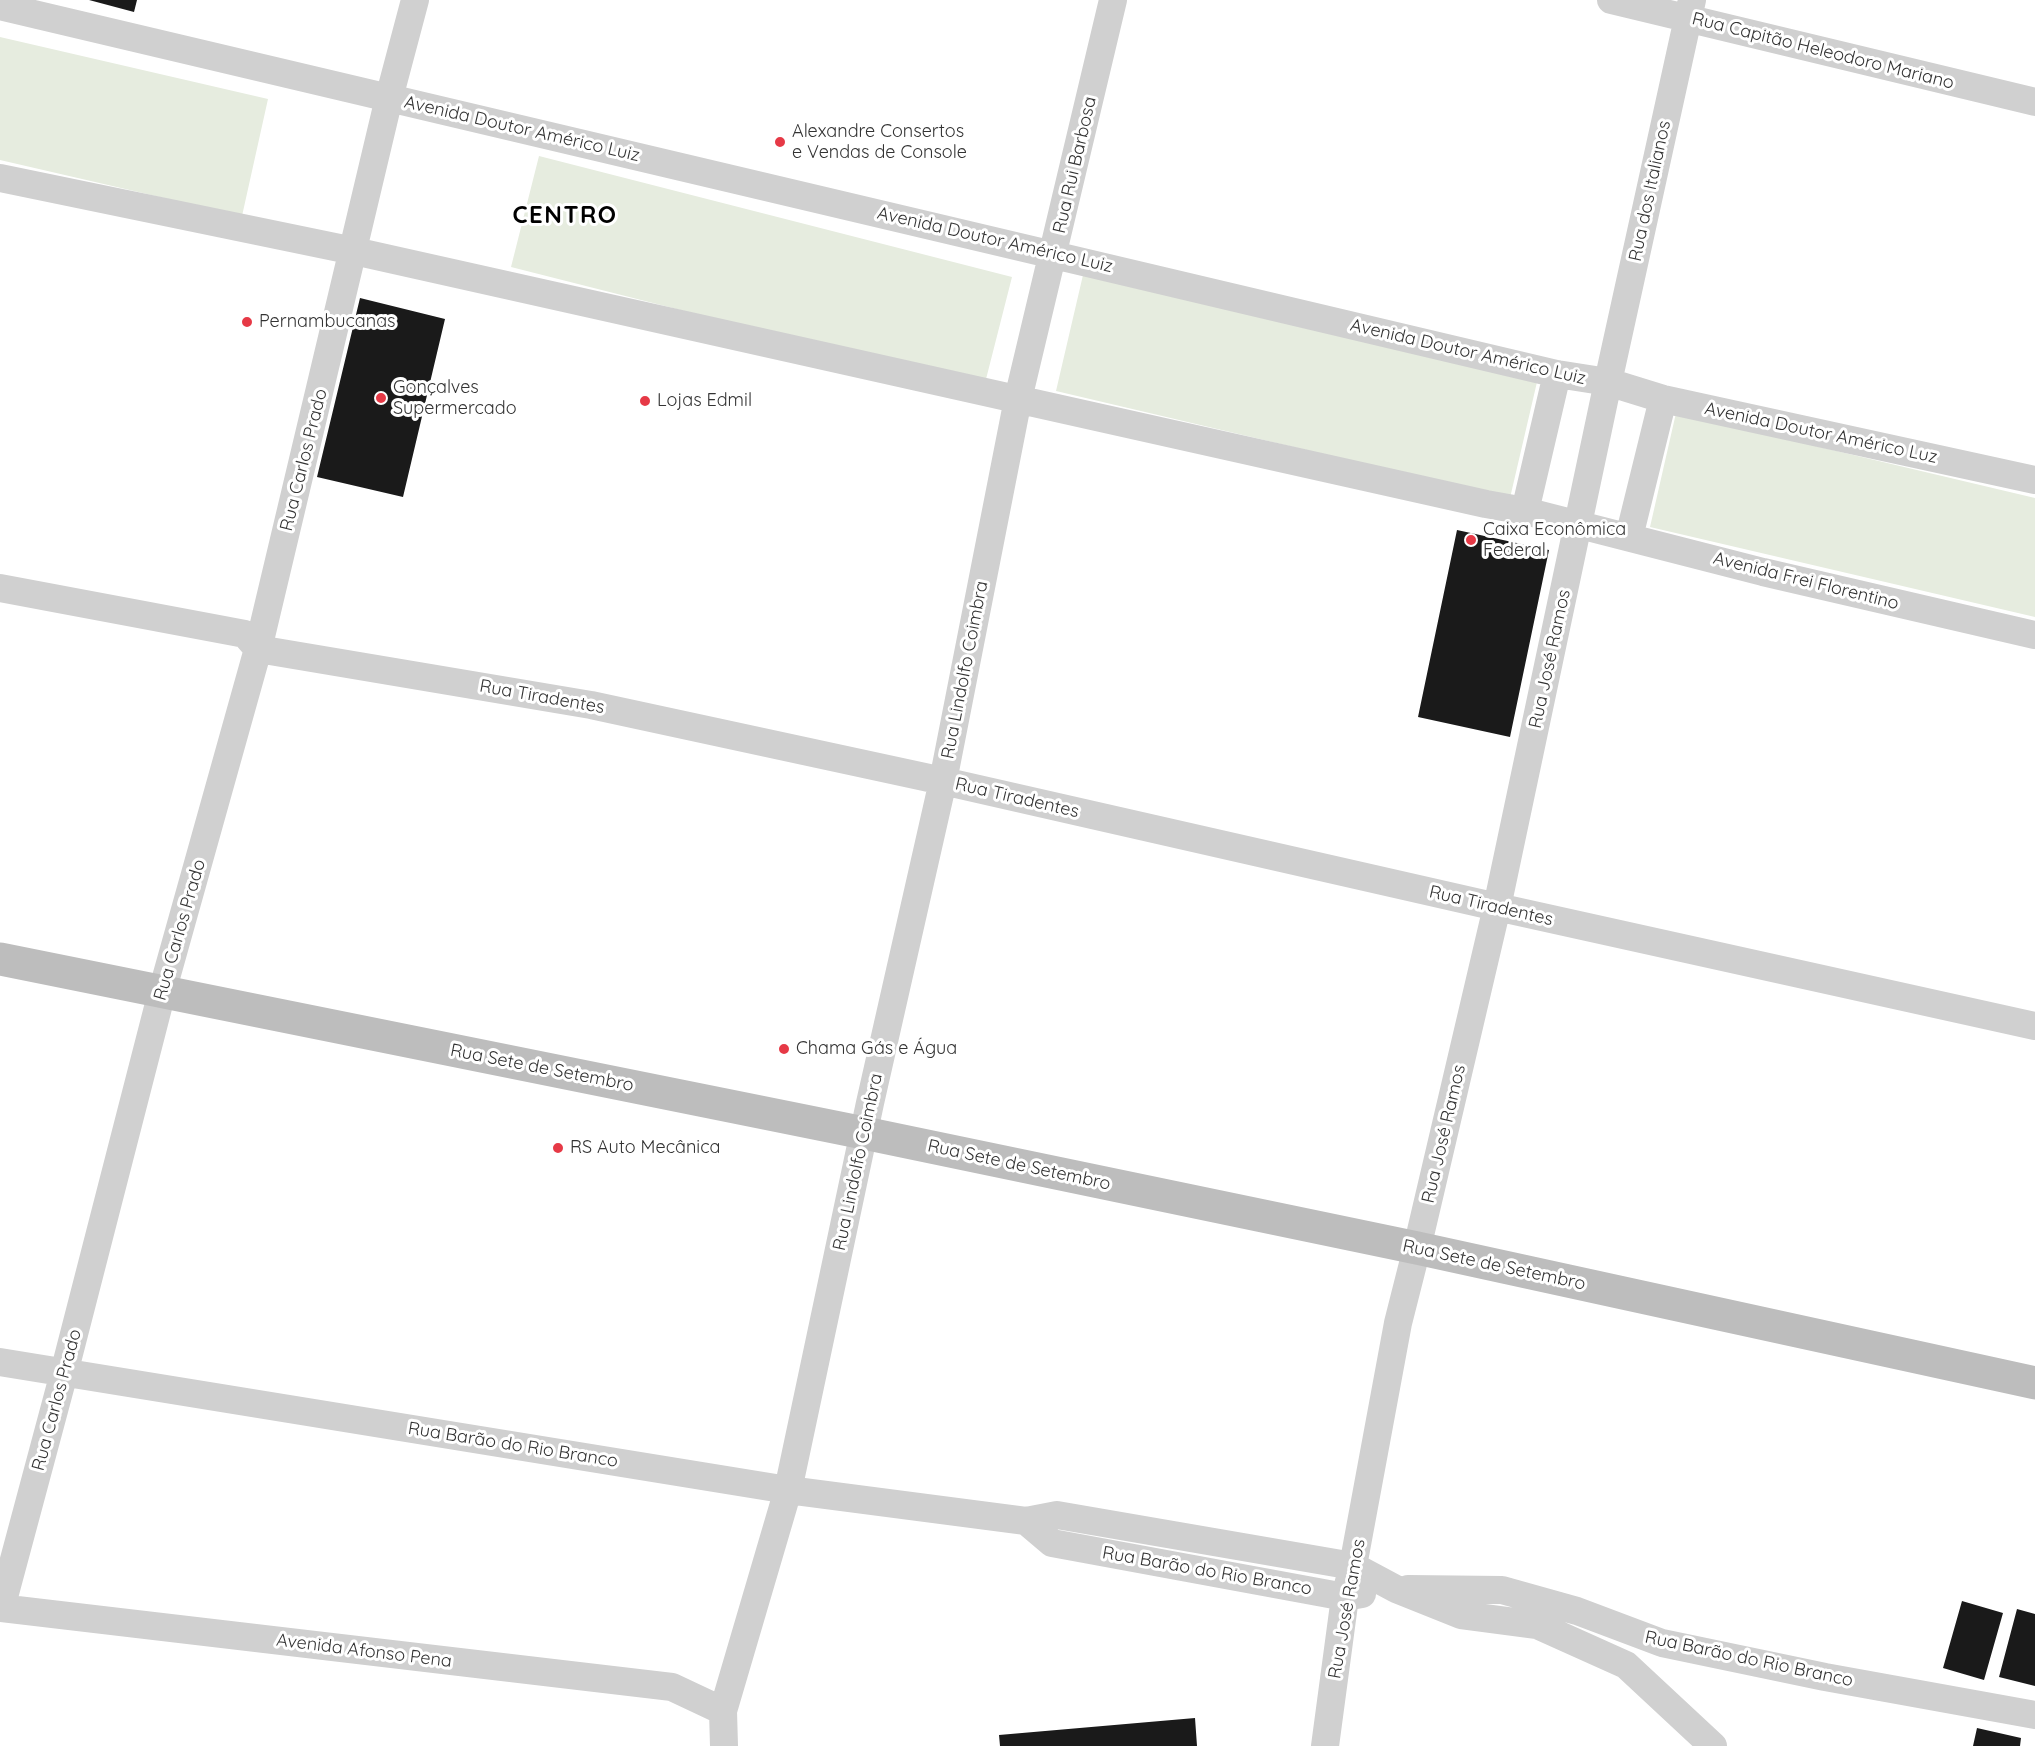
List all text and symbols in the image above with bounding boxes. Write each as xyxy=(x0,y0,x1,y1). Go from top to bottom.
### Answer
street label: Rua Capitão Heleodoro Mariano xyxy=(1690,8,1956,94)
street label: Avenida Doutor Américo Luiz xyxy=(402,91,642,167)
street label: Rua Rui Barbosa xyxy=(1049,95,1101,235)
street label: Rua dos Italianos xyxy=(1625,119,1675,263)
place label: Alexandre Consertos e Vendas de Console xyxy=(792,121,967,164)
marker: Alexandre Consertos e Vendas de Console xyxy=(773,135,787,149)
district label: CENTRO xyxy=(513,202,617,230)
street label: Avenida Doutor Américo Luiz xyxy=(875,202,1115,278)
place label: Pernambucanas xyxy=(259,311,396,333)
street label: Avenida Doutor Américo Luiz xyxy=(1348,314,1588,390)
marker: Pernambucanas xyxy=(240,315,254,329)
place label: Gonçalves Supermercado xyxy=(393,377,516,420)
street label: Rua Carlos Prado xyxy=(276,387,332,533)
place label: Lojas Edmil xyxy=(657,390,752,412)
marker: Gonçalves Supermercado xyxy=(374,391,388,405)
marker: Lojas Edmil xyxy=(638,394,652,408)
street label: Avenida Doutor Américo Luz xyxy=(1703,398,1939,468)
place label: Caixa Econômica Federal xyxy=(1483,519,1626,562)
marker: Caixa Econômica Federal xyxy=(1464,533,1478,547)
street label: Avenida Frei Florentino xyxy=(1711,547,1901,615)
street label: Rua Lindolfo Coimbra xyxy=(937,579,993,761)
street label: Rua José Ramos xyxy=(1525,588,1575,730)
street label: Rua Tiradentes xyxy=(478,675,606,719)
street label: Rua Tiradentes xyxy=(953,773,1081,823)
street label: Rua Carlos Prado xyxy=(150,857,210,1003)
street label: Rua Tiradentes xyxy=(1427,881,1555,931)
place label: Chama Gás e Água xyxy=(796,1038,957,1060)
street label: Rua Sete de Setembro xyxy=(448,1040,636,1096)
marker: Chama Gás e Água xyxy=(777,1042,791,1056)
street label: Rua José Ramos xyxy=(1418,1063,1470,1205)
street label: Rua Lindolfo Coimbra xyxy=(829,1071,887,1253)
street label: Rua Sete de Setembro xyxy=(926,1135,1112,1195)
place label: RS Auto Mecânica xyxy=(570,1137,720,1159)
marker: RS Auto Mecânica xyxy=(551,1141,565,1155)
street label: Rua Sete de Setembro xyxy=(1401,1235,1587,1295)
street label: Rua Carlos Prado xyxy=(28,1327,86,1473)
street label: Rua Barão do Rio Branco xyxy=(406,1418,620,1472)
street label: Rua José Ramos xyxy=(1324,1537,1370,1681)
street label: Rua Barão do Rio Branco xyxy=(1101,1542,1313,1600)
street label: Rua Barão do Rio Branco xyxy=(1643,1626,1855,1692)
street label: Avenida Afonso Pena xyxy=(275,1630,453,1672)

